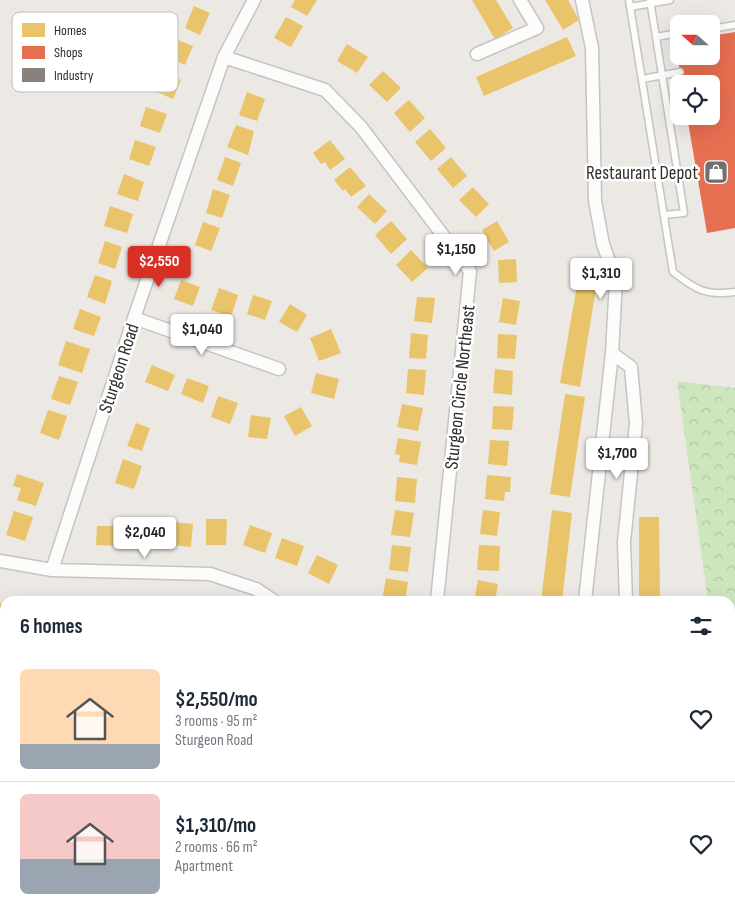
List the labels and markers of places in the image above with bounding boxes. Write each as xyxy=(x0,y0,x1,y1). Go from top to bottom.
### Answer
shop icon: Restaurant Depot xyxy=(703,159,729,185)
place label: Restaurant Depot xyxy=(586,162,698,185)
pin: $1,150 xyxy=(415,234,497,276)
pin: $2,550 xyxy=(118,246,200,288)
pin: $1,310 xyxy=(560,258,642,300)
pin: $1,040 xyxy=(161,314,243,356)
pin: $1,700 xyxy=(576,438,658,480)
pin: $2,040 xyxy=(104,516,186,559)

